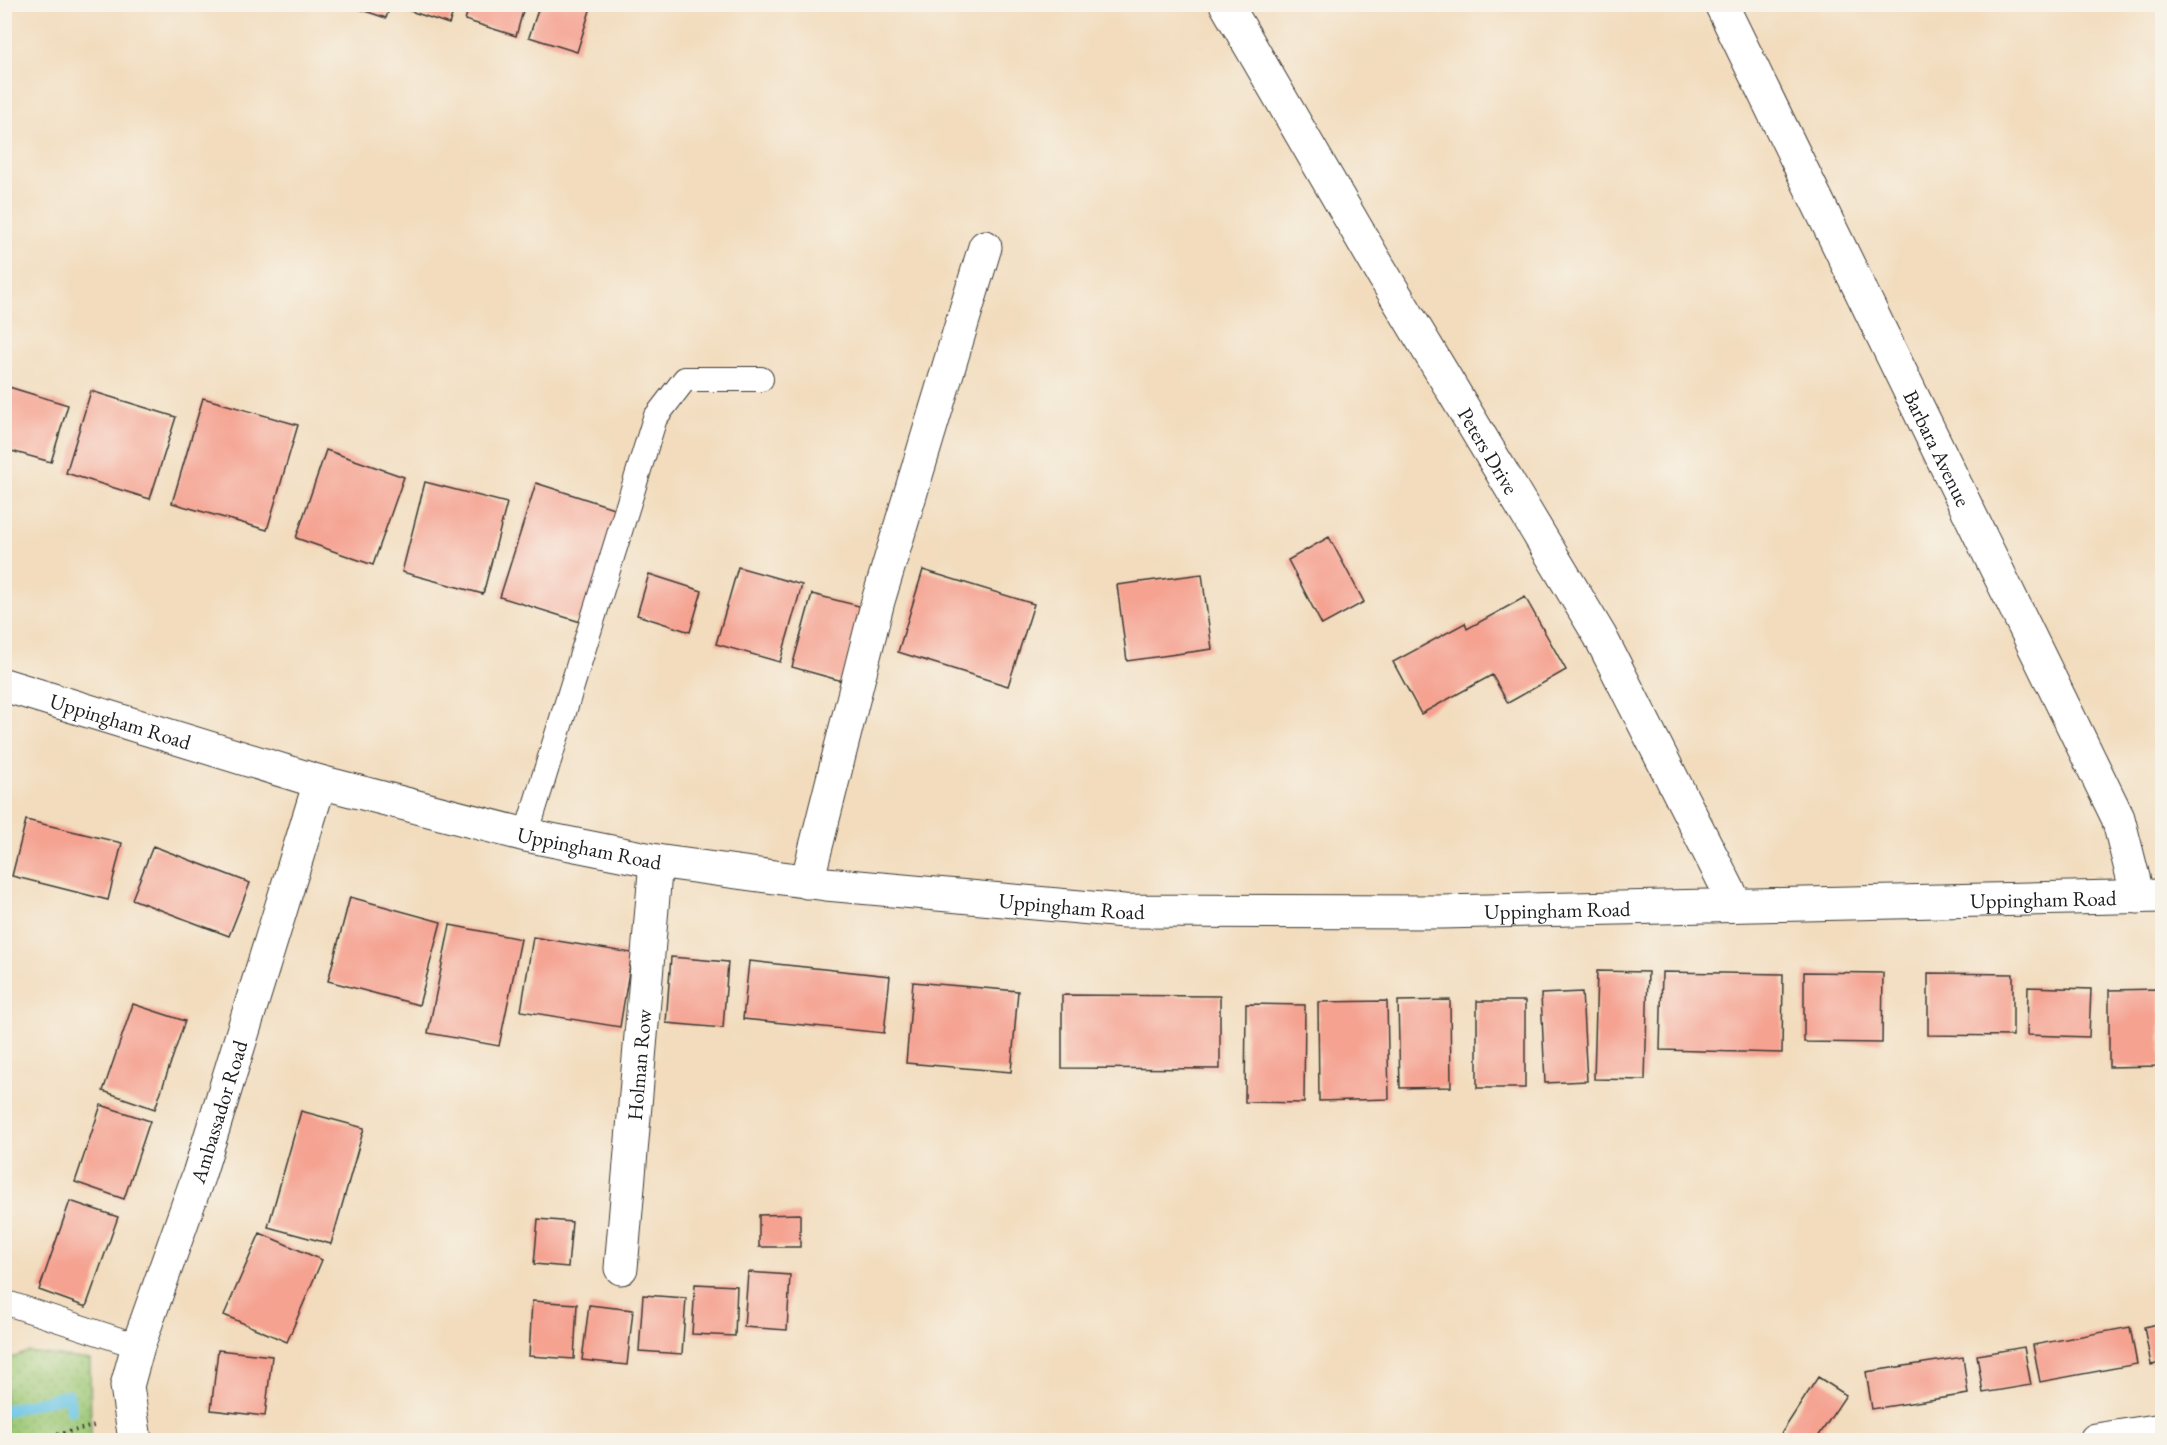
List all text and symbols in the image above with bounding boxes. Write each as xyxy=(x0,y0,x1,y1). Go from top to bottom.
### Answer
street label: Barbara Avenue xyxy=(1898,385,1977,511)
street label: Peters Drive xyxy=(1452,402,1525,499)
street label: Uppingham Road xyxy=(47,686,195,755)
street label: Uppingham Road xyxy=(514,820,664,875)
street label: Uppingham Road xyxy=(1970,884,2117,914)
street label: Uppingham Road xyxy=(997,886,1145,925)
street label: Uppingham Road xyxy=(1484,894,1631,925)
street label: Holman Row xyxy=(620,1007,657,1122)
street label: Ambassador Road xyxy=(183,1036,253,1188)

